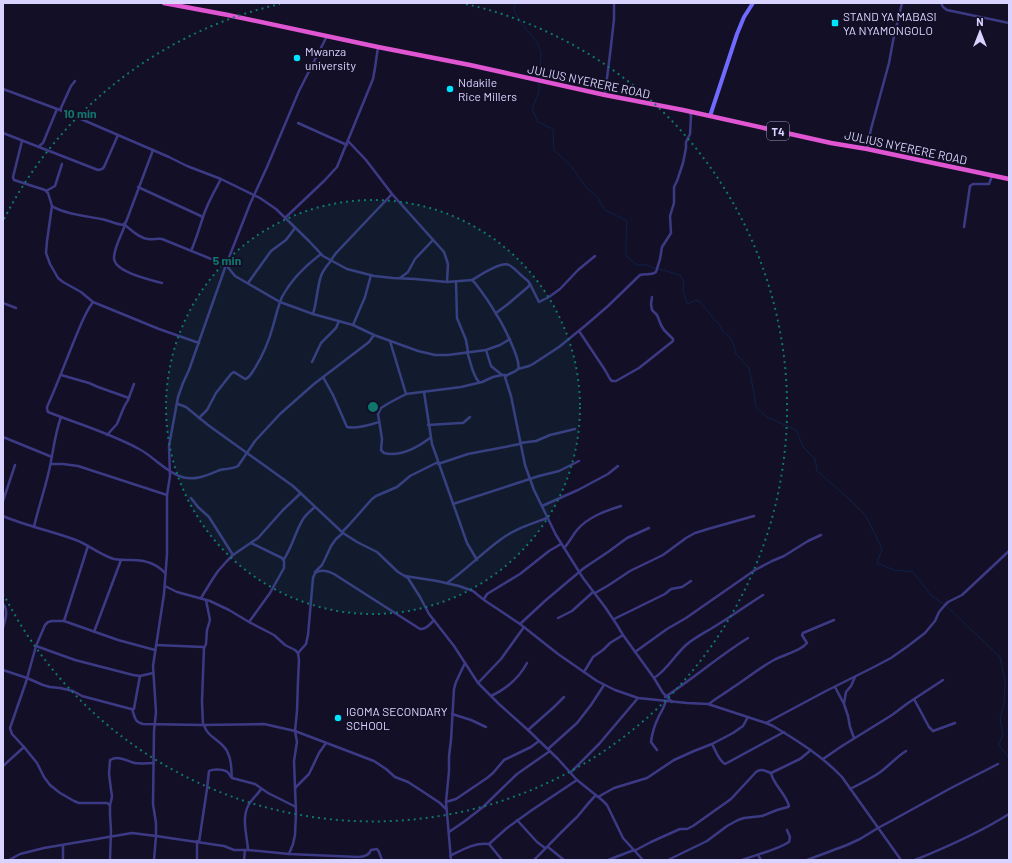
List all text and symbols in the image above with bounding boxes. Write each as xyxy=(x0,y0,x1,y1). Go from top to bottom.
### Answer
place label: STAND YA MABASI YA NYAMONGOLO xyxy=(843,9,937,37)
north arrow xyxy=(960,12,1000,52)
text: N xyxy=(976,15,984,28)
marker: STAND YA MABASI YA NYAMONGOLO xyxy=(830,18,840,28)
place label: Mwanza university xyxy=(305,44,356,72)
marker: Mwanza university xyxy=(292,53,302,63)
street label: JULIUS NYERERE ROAD xyxy=(526,61,652,101)
place label: Ndakile Rice Millers xyxy=(458,75,517,103)
marker: Ndakile Rice Millers xyxy=(445,84,455,94)
text: 10 min xyxy=(63,106,97,120)
road number: T4 xyxy=(767,122,789,140)
street label: JULIUS NYERERE ROAD xyxy=(843,127,969,167)
text: 5 min xyxy=(213,253,241,267)
centre of rings xyxy=(366,400,380,414)
place label: IGOMA SECONDARY SCHOOL xyxy=(346,704,448,732)
marker: IGOMA SECONDARY SCHOOL xyxy=(333,713,343,723)

